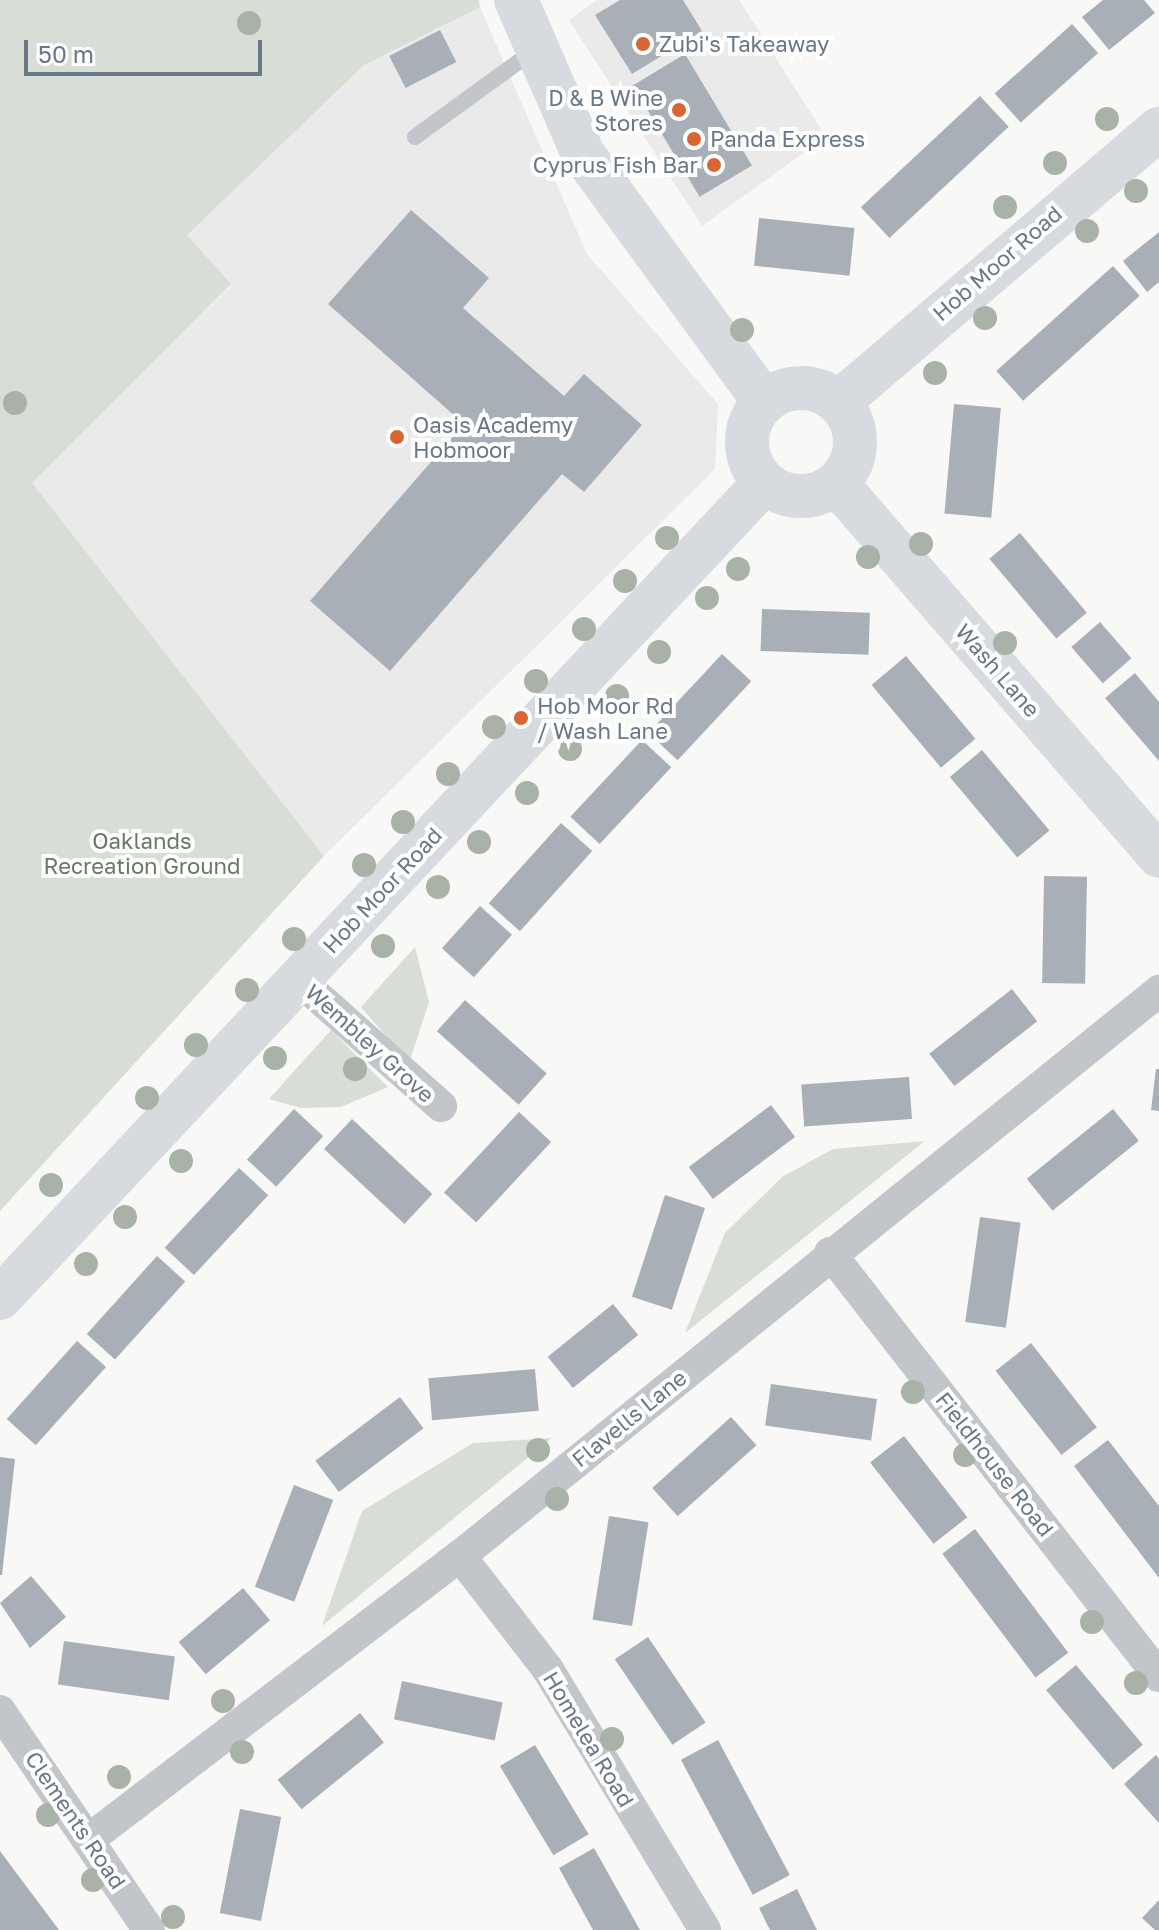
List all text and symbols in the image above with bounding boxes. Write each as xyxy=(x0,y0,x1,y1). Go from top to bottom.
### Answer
scale bar xyxy=(28,24,266,74)
place label: Zubi's Takeaway xyxy=(659,31,829,57)
marker: Zubi's Takeaway xyxy=(634,35,652,53)
text: 50 m xyxy=(38,39,94,68)
place label: D & B Wine Stores xyxy=(548,84,663,136)
marker: D & B Wine Stores xyxy=(670,101,688,119)
place label: Panda Express xyxy=(710,126,865,152)
marker: Panda Express xyxy=(685,130,703,148)
place label: Cyprus Fish Bar xyxy=(533,152,698,178)
marker: Cyprus Fish Bar xyxy=(705,156,723,174)
street label: Hob Moor Road xyxy=(927,200,1067,326)
place label: Oasis Academy Hobmoor xyxy=(413,411,573,462)
marker: Oasis Academy Hobmoor xyxy=(388,428,406,446)
street label: Wash Lane xyxy=(950,618,1046,722)
place label: Hob Moor Rd / Wash Lane xyxy=(537,692,674,744)
marker: Hob Moor Rd / Wash Lane xyxy=(512,709,530,727)
street label: Hob Moor Road xyxy=(317,822,447,958)
park label: Oaklands Recreation Ground xyxy=(43,827,241,878)
street label: Wembley Grove xyxy=(300,978,440,1108)
street label: Flavells Lane xyxy=(566,1364,692,1472)
street label: Fieldhouse Road xyxy=(930,1387,1060,1541)
street label: Homelea Road xyxy=(538,1666,640,1812)
street label: Clements Road xyxy=(20,1746,132,1894)

